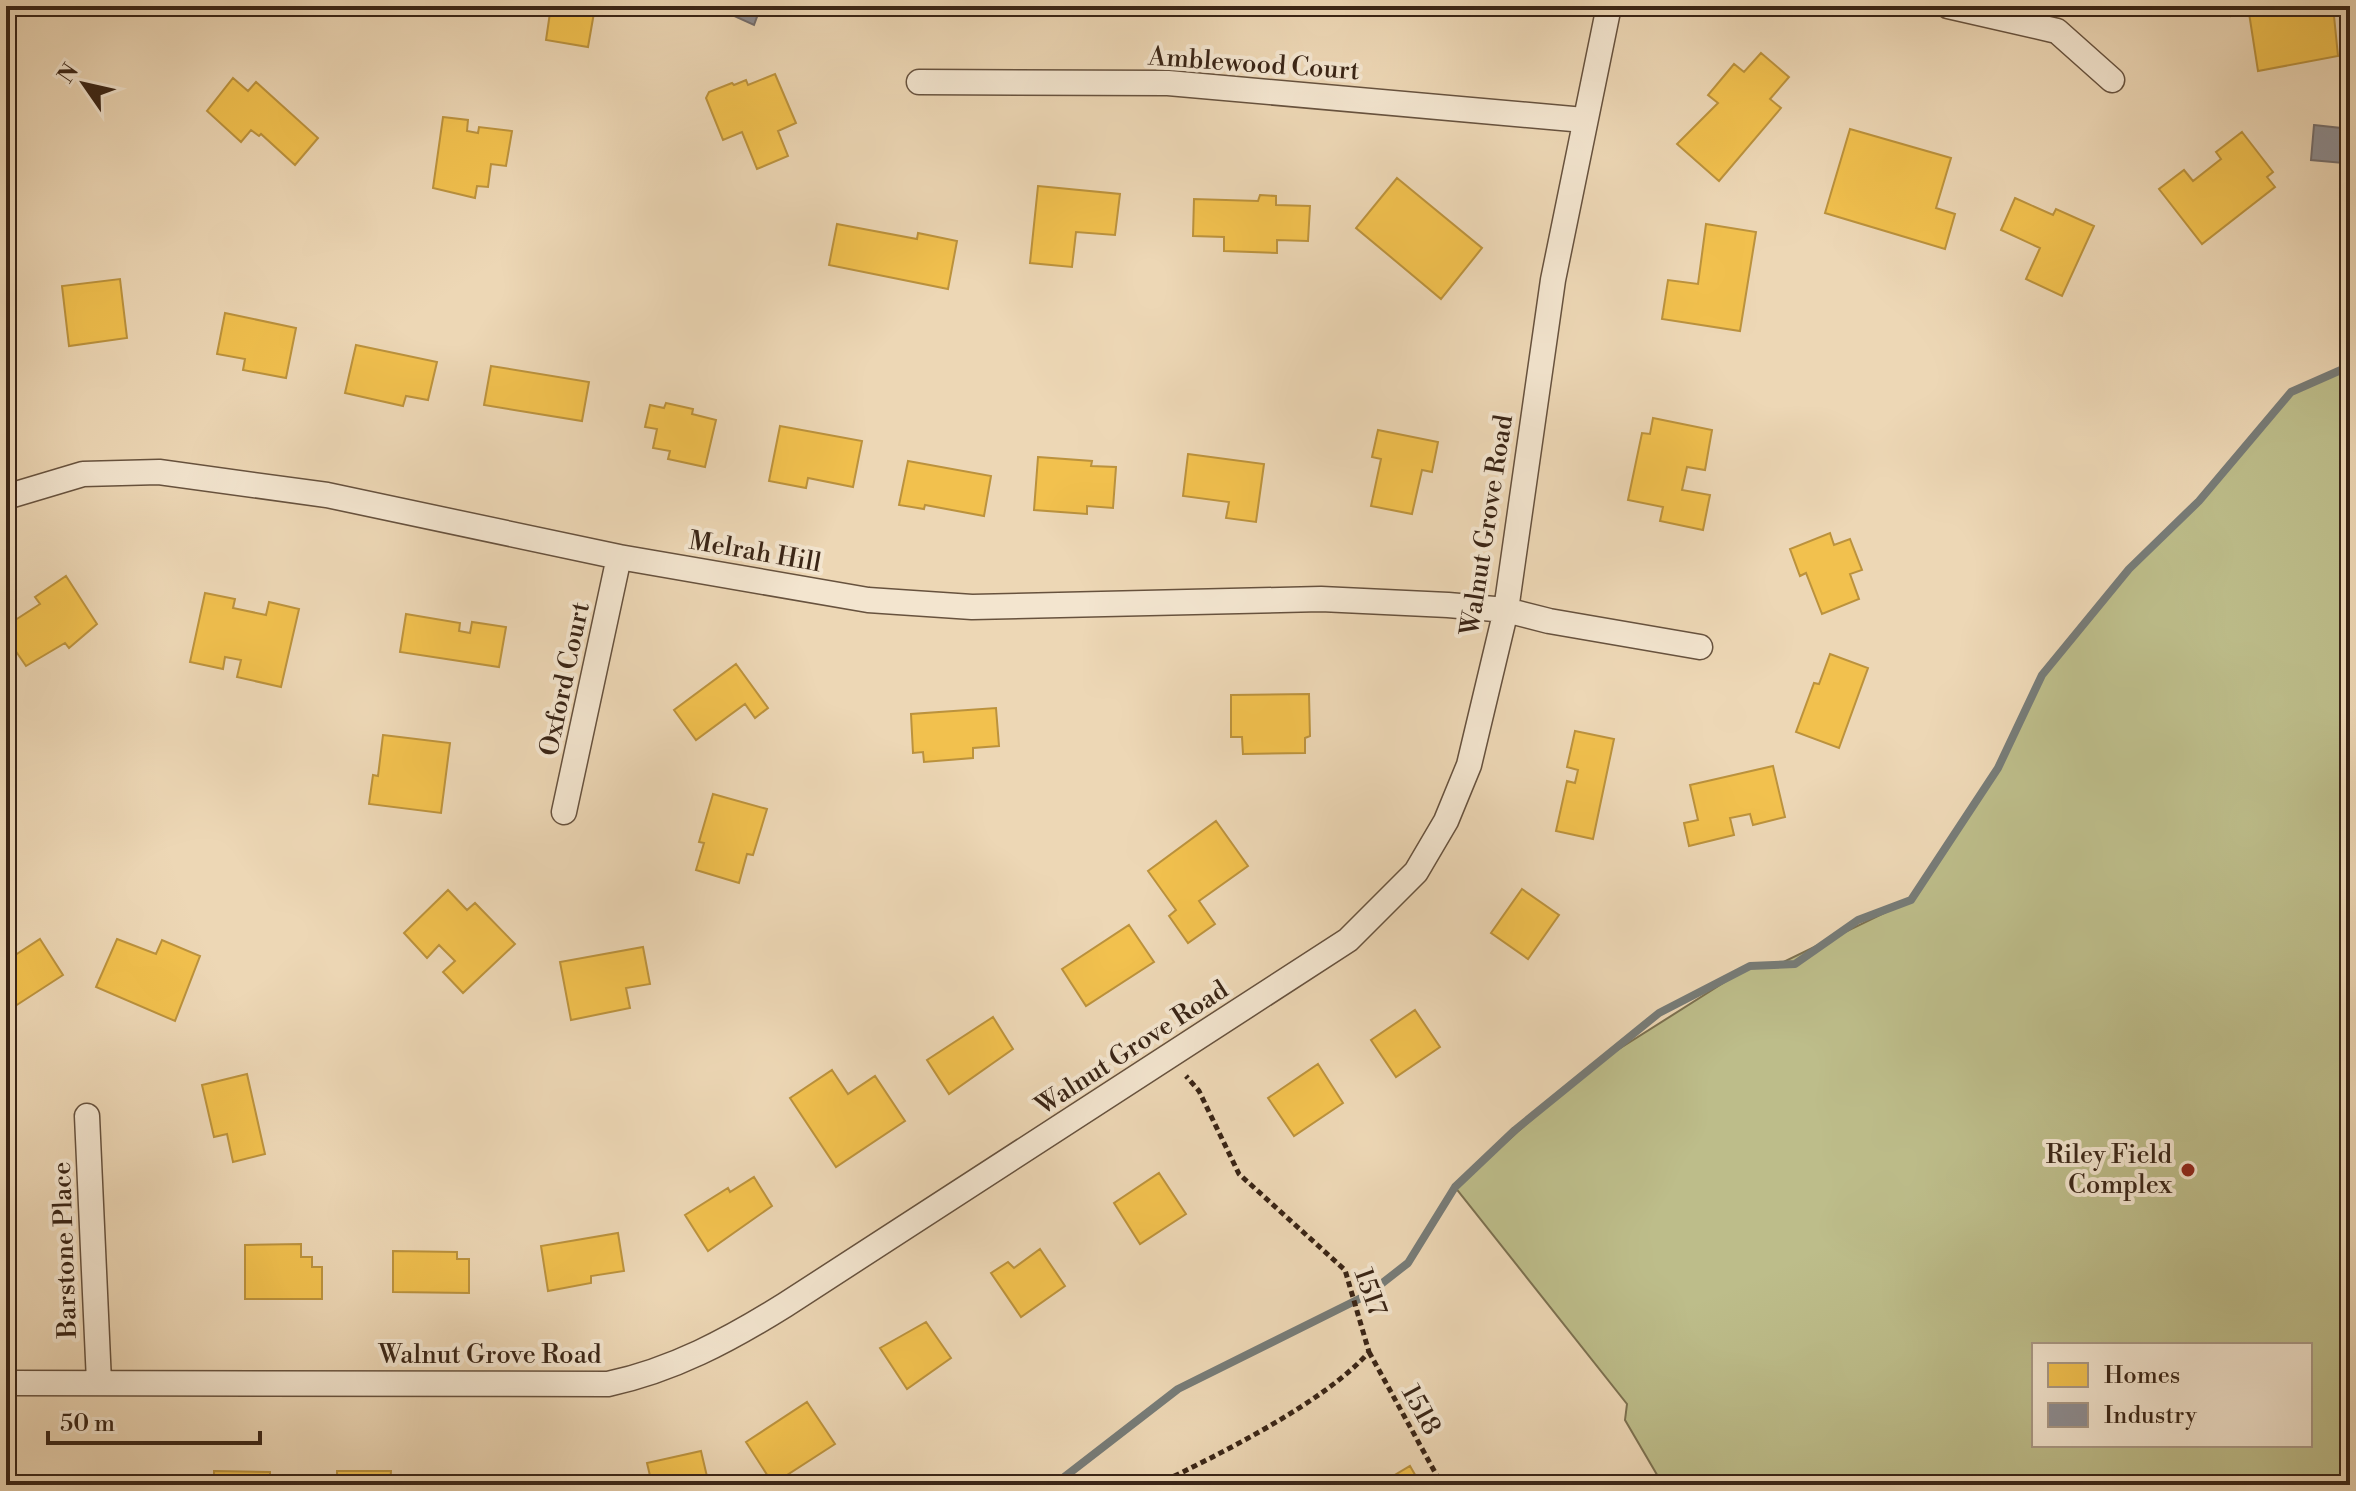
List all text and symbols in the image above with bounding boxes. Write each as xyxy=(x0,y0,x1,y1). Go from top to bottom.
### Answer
street label: Amblewood Court xyxy=(1146,41,1361,87)
north arrow xyxy=(44,44,124,124)
text: N xyxy=(53,58,85,88)
street label: Walnut Grove Road xyxy=(1454,412,1520,639)
street label: Melrah Hill xyxy=(686,525,824,579)
street label: Oxford Court xyxy=(533,599,597,759)
street label: Walnut Grove Road xyxy=(1029,974,1234,1123)
place label: Riley Field Complex xyxy=(2046,1139,2173,1201)
street label: Barstone Place xyxy=(46,1161,84,1340)
marker: Riley Field Complex xyxy=(2179,1161,2197,1179)
street label: 1517 xyxy=(1347,1264,1393,1320)
street label: Walnut Grove Road xyxy=(377,1339,602,1371)
legend xyxy=(2032,1343,2312,1447)
text: Homes xyxy=(2104,1361,2180,1391)
street label: 1518 xyxy=(1394,1379,1448,1441)
scale bar xyxy=(48,1395,260,1445)
text: Industry xyxy=(2104,1401,2197,1431)
text: 50 m xyxy=(60,1409,115,1439)

